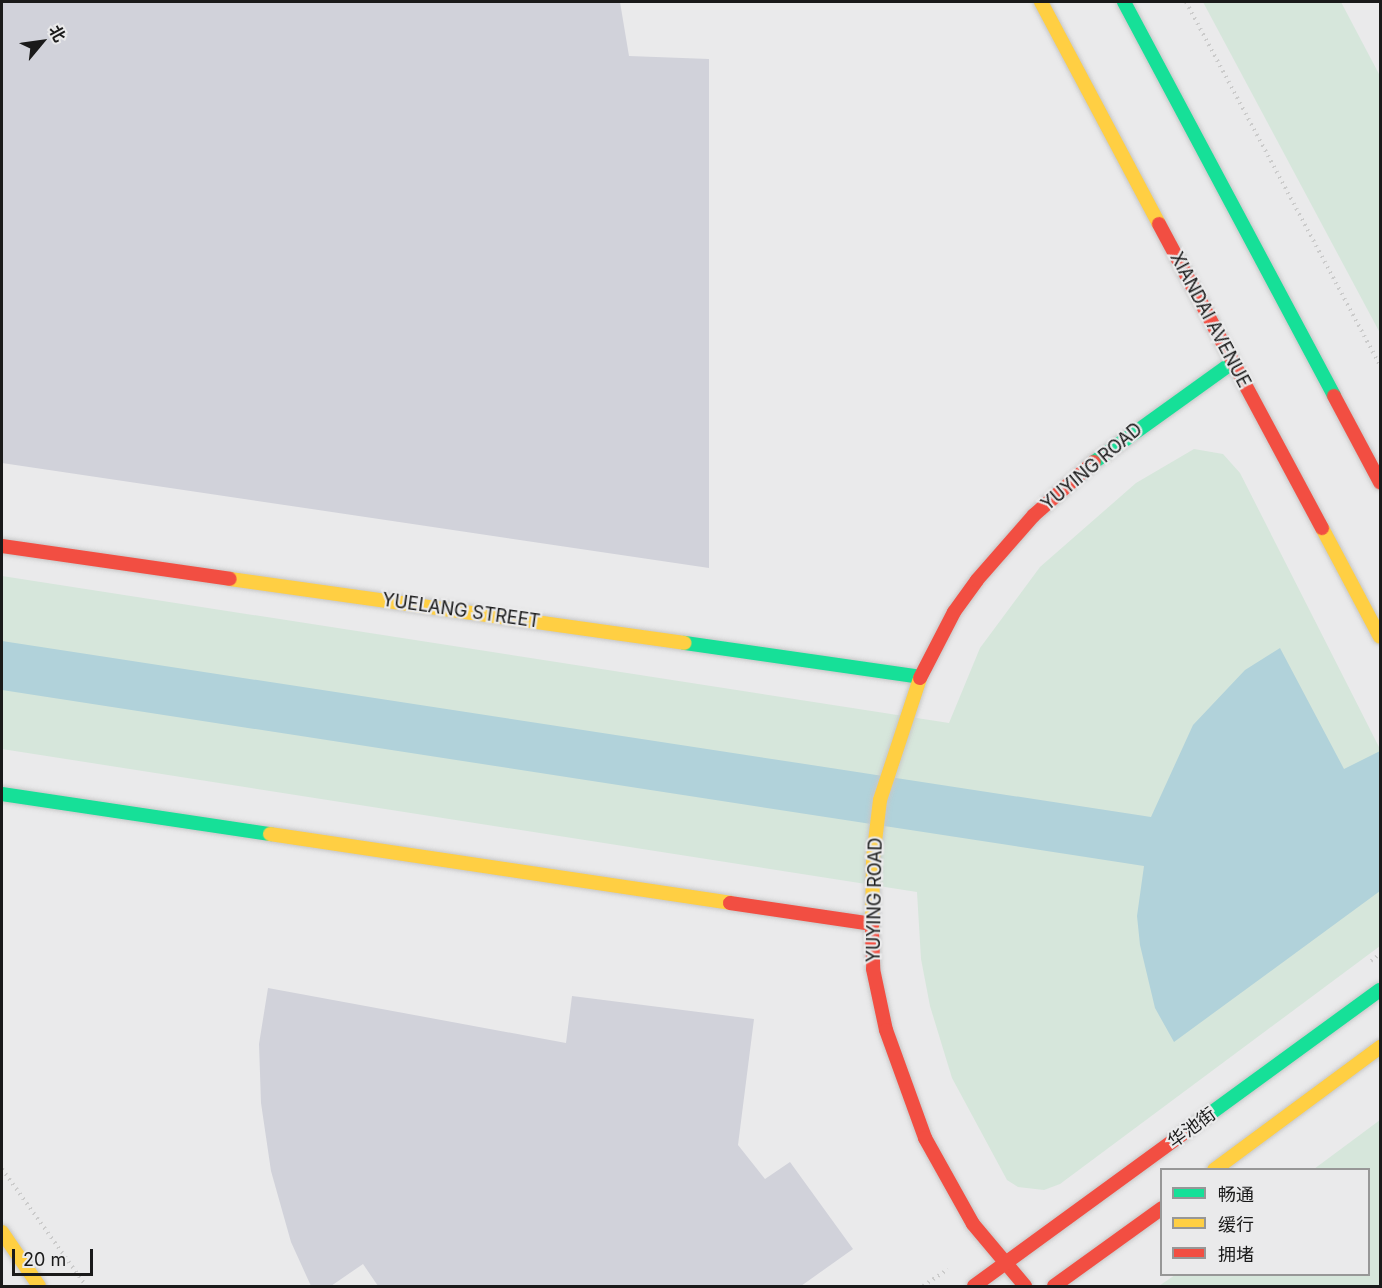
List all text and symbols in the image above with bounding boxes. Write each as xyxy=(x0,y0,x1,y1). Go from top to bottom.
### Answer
north arrow xyxy=(12,12,72,72)
text: 北 xyxy=(45,21,70,45)
street label: XIANDAI AVENUE xyxy=(1165,249,1255,391)
street label: YUYING ROAD xyxy=(1037,419,1147,515)
street label: YUELANG STREET xyxy=(381,589,541,633)
street label: YUYING ROAD xyxy=(863,837,887,963)
street label: 华池街 xyxy=(1164,1103,1220,1153)
legend xyxy=(1160,1168,1370,1276)
text: 畅通 xyxy=(1218,1184,1254,1205)
text: 缓行 xyxy=(1218,1214,1254,1235)
scale bar xyxy=(15,1237,96,1275)
text: 拥堵 xyxy=(1218,1244,1254,1265)
text: 20 m xyxy=(23,1249,66,1270)

